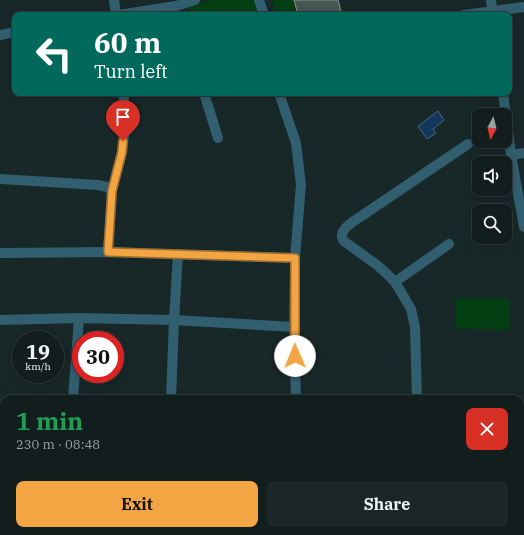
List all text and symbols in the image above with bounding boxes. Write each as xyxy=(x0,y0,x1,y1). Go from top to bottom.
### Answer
text: 60 m xyxy=(94,24,161,61)
icon: left xyxy=(28,28,80,80)
text: Turn left xyxy=(94,60,168,83)
pin xyxy=(106,100,140,141)
icon: arrive xyxy=(112,106,134,128)
north arrow xyxy=(472,108,512,148)
map controls xyxy=(472,108,512,244)
button: sound xyxy=(472,156,512,196)
button: search xyxy=(472,204,512,244)
speed limit sign: 30 xyxy=(72,331,124,383)
position arrow xyxy=(274,335,316,377)
text: 19 xyxy=(26,338,50,365)
text: km/h xyxy=(25,360,51,373)
text: 1 min xyxy=(16,405,83,437)
button: close xyxy=(466,408,508,450)
text: 230 m · 08:48 xyxy=(16,436,100,453)
button: Exit xyxy=(16,481,258,527)
button: Share xyxy=(266,481,508,527)

